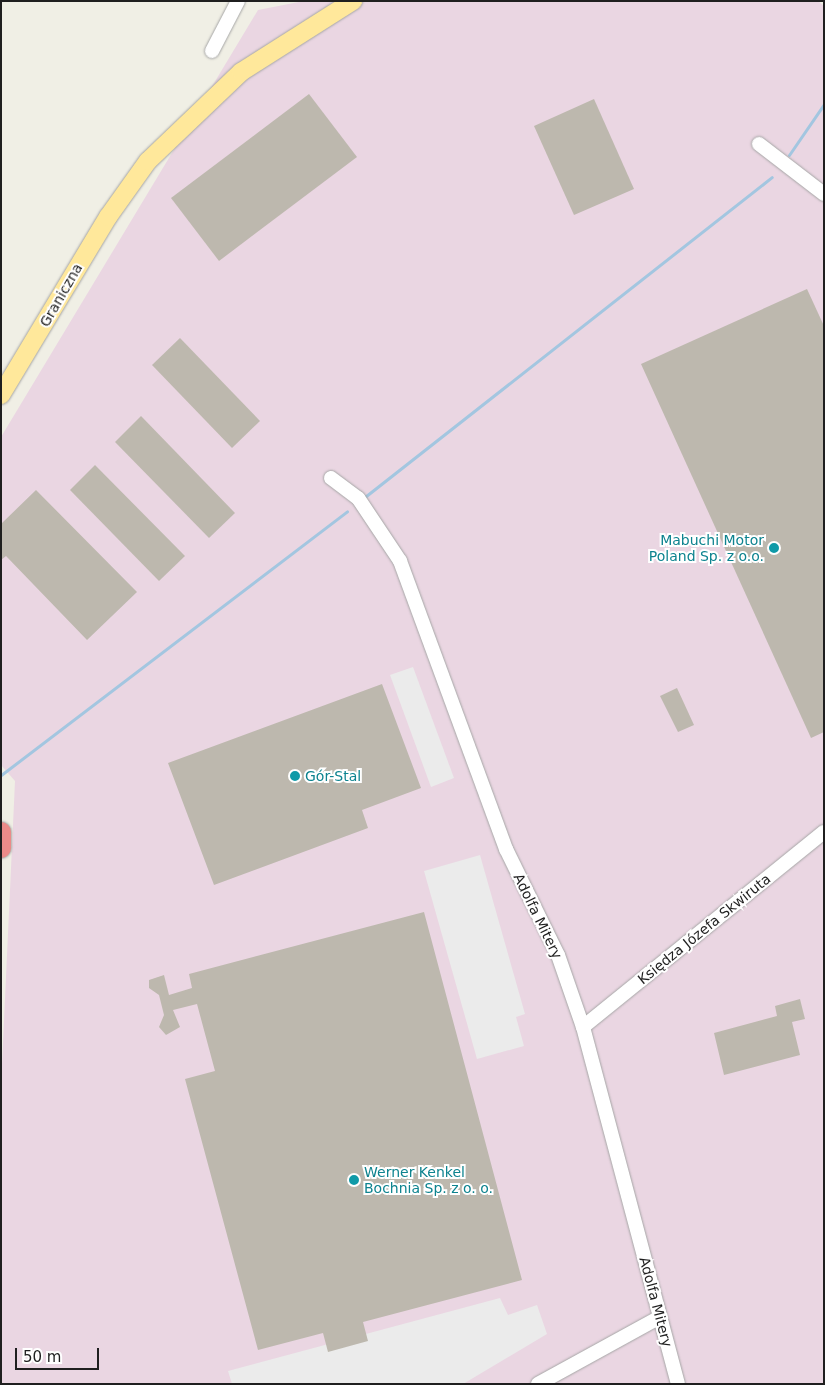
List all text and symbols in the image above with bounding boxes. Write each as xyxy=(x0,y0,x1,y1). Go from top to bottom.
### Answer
street label: Graniczna xyxy=(36,260,86,330)
place label: Mabuchi Motor Poland Sp. z o.o. xyxy=(649,532,764,564)
marker: Mabuchi Motor Poland Sp. z o.o. xyxy=(768,542,780,554)
place label: Gór-Stal xyxy=(305,768,361,784)
marker: Gór-Stal xyxy=(289,770,301,782)
street label: Księdza Józefa Skwiruta xyxy=(634,870,774,988)
street label: Adolfa Mitery xyxy=(510,871,566,961)
place label: Werner Kenkel Bochnia Sp. z o. o. xyxy=(364,1164,493,1196)
marker: Werner Kenkel Bochnia Sp. z o. o. xyxy=(348,1174,360,1186)
street label: Adolfa Mitery xyxy=(636,1255,676,1349)
scale bar xyxy=(18,1338,101,1370)
text: 50 m xyxy=(23,1348,61,1366)

